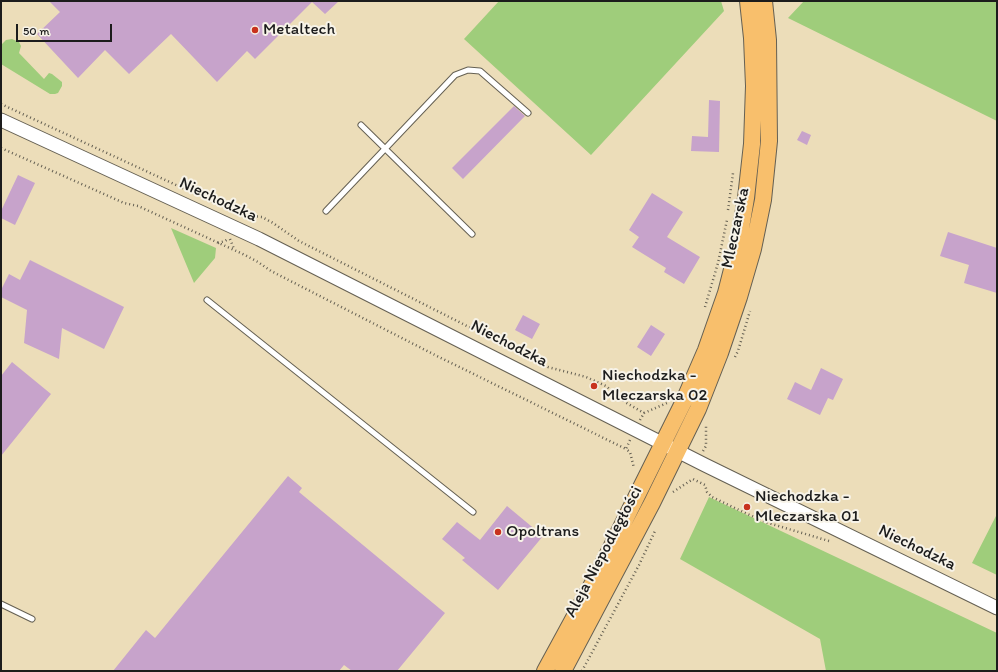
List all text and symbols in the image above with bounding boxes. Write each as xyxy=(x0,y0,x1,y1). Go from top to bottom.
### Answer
scale bar xyxy=(18,16,114,42)
place label: Metaltech xyxy=(263,20,335,40)
text: 50 m xyxy=(23,24,49,38)
marker: Metaltech xyxy=(250,25,260,35)
street label: Niechodzka xyxy=(176,173,260,227)
street label: Mleczarska xyxy=(717,186,755,270)
street label: Niechodzka xyxy=(467,316,551,372)
place label: Niechodzka - Mleczarska 02 xyxy=(602,366,707,406)
marker: Niechodzka - Mleczarska 02 xyxy=(589,381,599,391)
street label: Aleja Niepodległości xyxy=(561,483,647,621)
place label: Niechodzka - Mleczarska 01 xyxy=(755,487,859,527)
marker: Niechodzka - Mleczarska 01 xyxy=(742,502,752,512)
street label: Niechodzka xyxy=(875,520,959,576)
place label: Opoltrans xyxy=(506,522,579,542)
marker: Opoltrans xyxy=(493,527,503,537)

